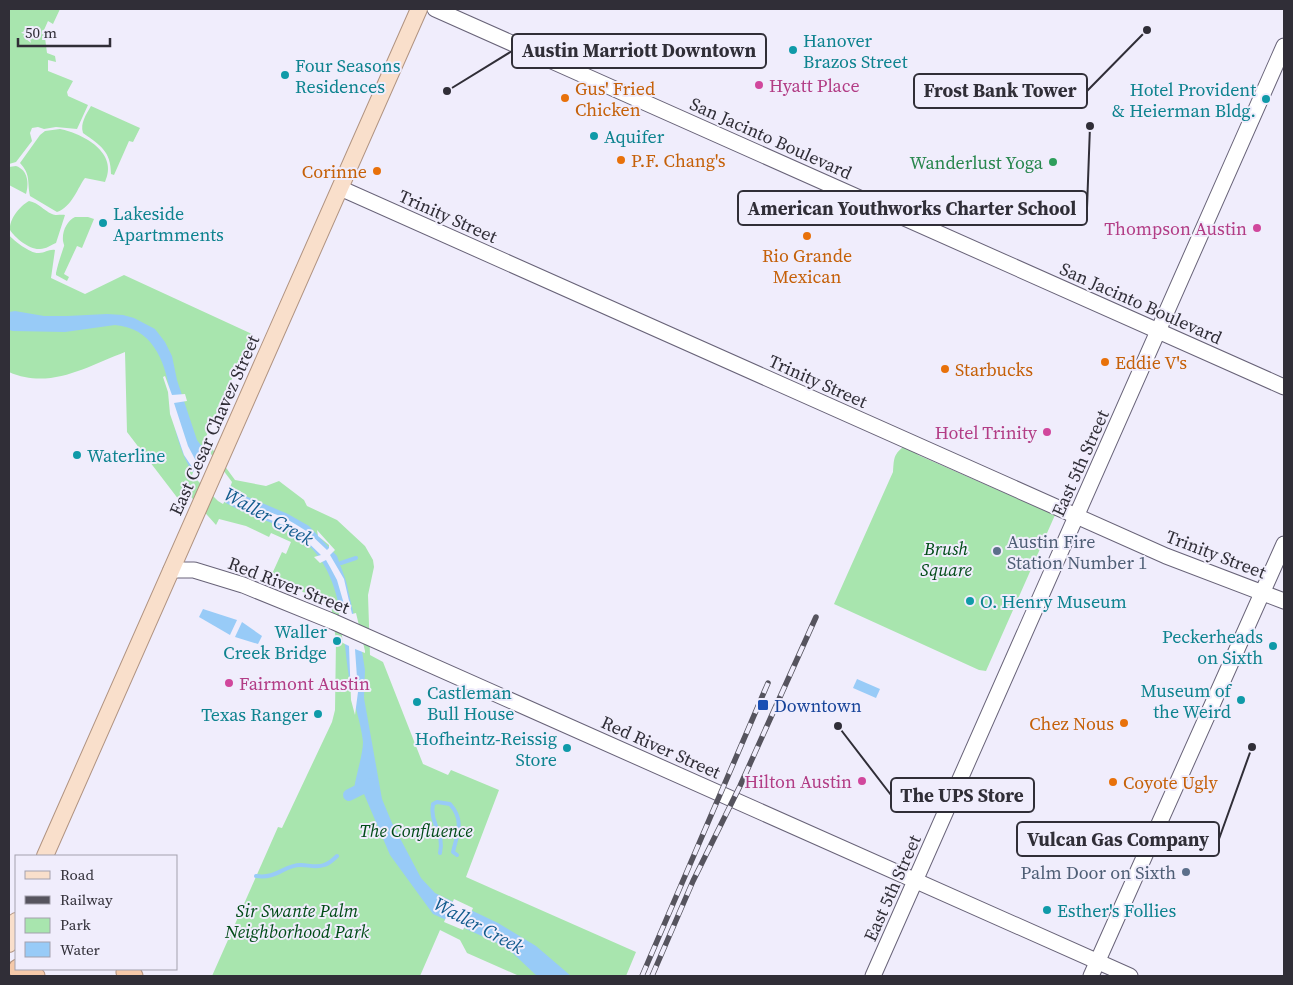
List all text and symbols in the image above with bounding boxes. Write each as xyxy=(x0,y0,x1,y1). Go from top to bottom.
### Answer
scale bar xyxy=(18,15,110,47)
text: 50 m xyxy=(25,22,57,43)
place label: Hanover Brazos Street xyxy=(803,28,908,74)
callout: Austin Marriott Downtown xyxy=(512,34,766,68)
text: Austin Marriott Downtown xyxy=(522,37,756,63)
marker: Hanover Brazos Street xyxy=(787,44,799,56)
place label: Four Seasons Residences xyxy=(295,53,401,99)
marker: Four Seasons Residences xyxy=(279,69,291,81)
place label: Hyatt Place xyxy=(769,73,860,98)
callout: Frost Bank Tower xyxy=(914,74,1087,108)
place label: Gus' Fried Chicken xyxy=(575,76,655,122)
text: Frost Bank Tower xyxy=(924,77,1077,103)
place label: Hotel Provident & Heierman Bldg. xyxy=(1112,77,1256,123)
marker: Hyatt Place xyxy=(753,79,765,91)
street label: San Jacinto Boulevard xyxy=(686,91,856,185)
marker: Gus' Fried Chicken xyxy=(559,92,571,104)
marker: Hotel Provident & Heierman Bldg. xyxy=(1260,93,1272,105)
place label: Aquifer xyxy=(604,124,665,149)
marker: Aquifer xyxy=(588,130,600,142)
place label: P.F. Chang's xyxy=(631,148,726,173)
place label: Wanderlust Yoga xyxy=(909,150,1044,175)
marker: P.F. Chang's xyxy=(615,154,627,166)
marker: Wanderlust Yoga xyxy=(1047,156,1059,168)
place label: Corinne xyxy=(302,159,367,184)
marker: Corinne xyxy=(371,165,383,177)
street label: Trinity Street xyxy=(395,183,501,249)
callout: American Youthworks Charter School xyxy=(738,191,1087,225)
text: American Youthworks Charter School xyxy=(748,195,1076,221)
place label: Lakeside Apartmments xyxy=(113,201,224,247)
place label: Thompson Austin xyxy=(1104,216,1247,241)
marker: Lakeside Apartmments xyxy=(97,217,109,229)
marker: Thompson Austin xyxy=(1251,222,1263,234)
marker: Rio Grande Mexican xyxy=(801,230,813,242)
place label: Rio Grande Mexican xyxy=(762,243,852,289)
street label: San Jacinto Boulevard xyxy=(1056,256,1226,350)
street label: East Cesar Chavez Street xyxy=(163,331,265,519)
street label: Trinity Street xyxy=(765,348,871,414)
place label: Eddie V's xyxy=(1115,350,1187,375)
marker: Eddie V's xyxy=(1099,356,1111,368)
place label: Starbucks xyxy=(955,357,1033,382)
marker: Starbucks xyxy=(939,363,951,375)
street label: East 5th Street xyxy=(1045,406,1115,520)
place label: Hotel Trinity xyxy=(935,420,1038,445)
marker: Hotel Trinity xyxy=(1041,426,1053,438)
place label: Waterline xyxy=(87,443,165,468)
marker: Waterline xyxy=(71,449,83,461)
water label: Waller Creek xyxy=(220,481,318,551)
street label: Trinity Street xyxy=(1162,523,1270,585)
place label: Austin Fire Station Number 1 xyxy=(1007,529,1147,575)
park label: Brush Square xyxy=(920,536,972,582)
marker: Austin Fire Station Number 1 xyxy=(991,545,1003,557)
street label: Red River Street xyxy=(225,550,353,620)
place label: O. Henry Museum xyxy=(980,589,1127,614)
marker: O. Henry Museum xyxy=(964,595,976,607)
place label: Waller Creek Bridge xyxy=(223,619,327,665)
place label: Peckerheads on Sixth xyxy=(1162,624,1263,670)
marker: Waller Creek Bridge xyxy=(331,635,343,647)
marker: Peckerheads on Sixth xyxy=(1267,640,1279,652)
place label: Fairmont Austin xyxy=(239,671,370,696)
marker: Fairmont Austin xyxy=(223,677,235,689)
place label: Museum of the Weird xyxy=(1140,678,1233,724)
place label: Castleman Bull House xyxy=(427,680,514,726)
place label: Downtown xyxy=(774,693,862,718)
marker: Museum of the Weird xyxy=(1235,694,1247,706)
marker: Castleman Bull House xyxy=(411,696,423,708)
marker: Downtown xyxy=(756,698,770,712)
place label: Texas Ranger xyxy=(201,702,308,727)
marker: Texas Ranger xyxy=(312,708,324,720)
street label: Red River Street xyxy=(597,710,725,785)
place label: Chez Nous xyxy=(1029,711,1114,736)
marker: Chez Nous xyxy=(1118,717,1130,729)
place label: Hofheintz-Reissig Store xyxy=(415,726,557,772)
marker: Hofheintz-Reissig Store xyxy=(561,742,573,754)
place label: Hilton Austin xyxy=(744,769,852,794)
place label: Coyote Ugly xyxy=(1123,770,1219,795)
marker: Hilton Austin xyxy=(856,775,868,787)
marker: Coyote Ugly xyxy=(1107,776,1119,788)
callout: The UPS Store xyxy=(891,778,1034,812)
text: The UPS Store xyxy=(900,782,1024,808)
park label: The Confluence xyxy=(359,818,473,843)
callout: Vulcan Gas Company xyxy=(1017,822,1219,856)
text: Vulcan Gas Company xyxy=(1027,826,1210,852)
street label: East 5th Street xyxy=(857,831,927,945)
legend xyxy=(15,855,178,970)
place label: Palm Door on Sixth xyxy=(1020,860,1176,885)
text: Road xyxy=(60,864,94,885)
marker: Palm Door on Sixth xyxy=(1180,866,1192,878)
text: Railway xyxy=(60,889,113,910)
water label: Waller Creek xyxy=(429,890,529,960)
park label: Sir Swante Palm Neighborhood Park xyxy=(224,898,370,944)
place label: Esther's Follies xyxy=(1057,898,1177,923)
marker: Esther's Follies xyxy=(1041,904,1053,916)
text: Park xyxy=(60,914,92,935)
text: Water xyxy=(60,939,101,960)

